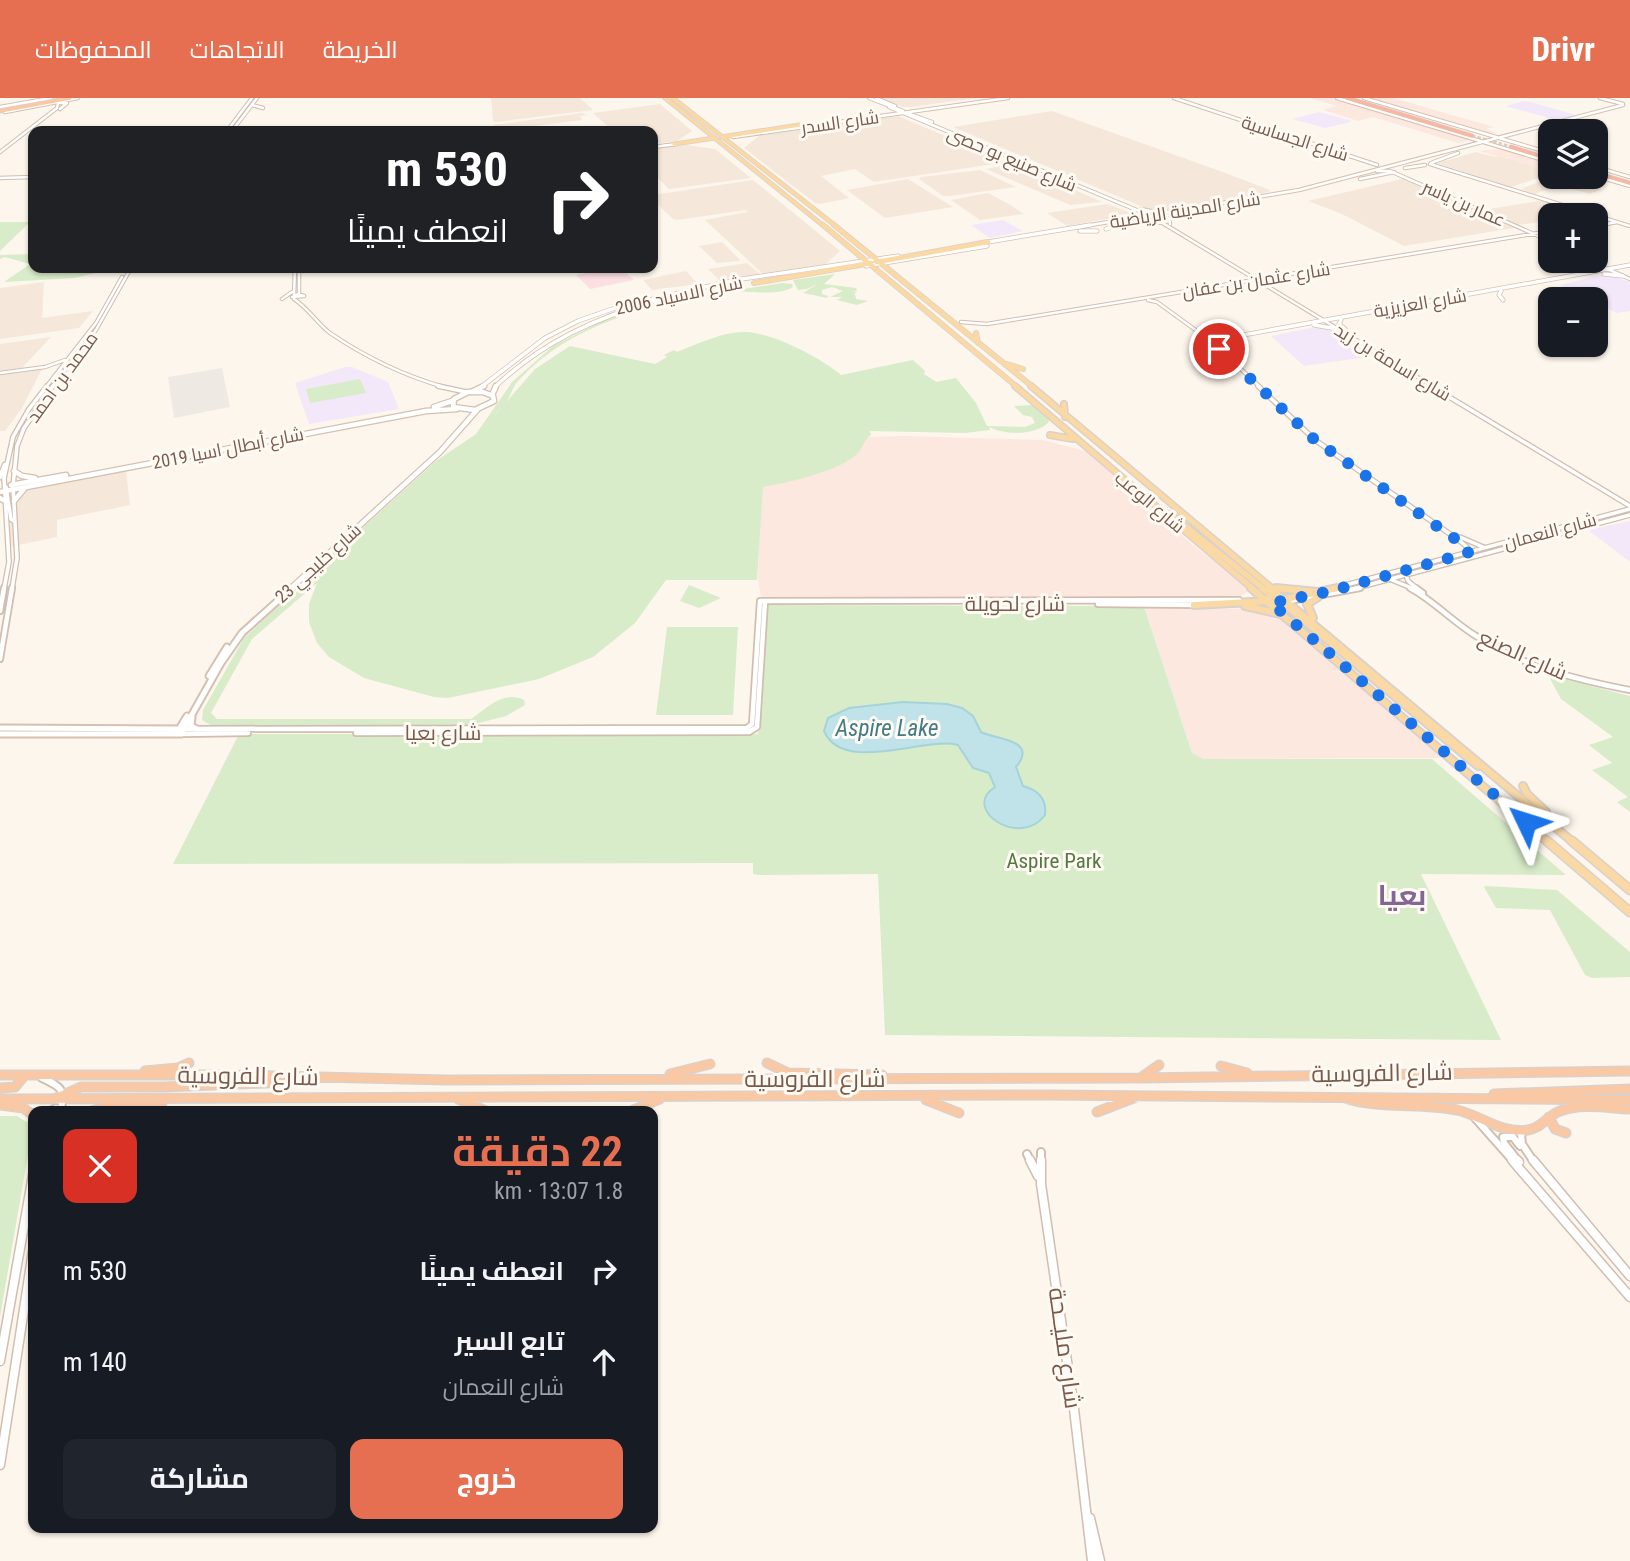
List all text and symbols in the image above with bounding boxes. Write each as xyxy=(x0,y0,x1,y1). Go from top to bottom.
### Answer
text: Drivr xyxy=(1531,30,1595,69)
text: المحفوظات xyxy=(35,36,152,64)
text: الاتجاهات xyxy=(190,36,285,64)
text: الخريطة xyxy=(323,36,398,64)
street label: شارع السدر xyxy=(799,106,881,140)
street label: شارع الجساسية xyxy=(1238,111,1351,167)
map controls xyxy=(1538,119,1608,357)
button: layers xyxy=(1538,119,1608,189)
street label: شارع صنيع بو حصى xyxy=(943,122,1080,198)
text: 530 m xyxy=(386,141,508,198)
icon: right xyxy=(532,154,623,245)
street label: عمار بن ياسر xyxy=(1418,175,1509,232)
street label: شارع المدينة الرياضية xyxy=(1108,188,1262,234)
button: + xyxy=(1538,203,1608,273)
text: انعطف يمينًا xyxy=(347,212,508,250)
street label: شارع عثمان بن عفان xyxy=(1181,258,1332,304)
street label: شارع الاسياد 2006 xyxy=(614,271,745,321)
street label: شارع العزيزية xyxy=(1372,285,1468,323)
button: − xyxy=(1538,287,1608,357)
pin xyxy=(1189,319,1249,379)
street label: شارع اسامة بن زيد xyxy=(1330,319,1455,407)
street label: محمد بن احمد xyxy=(22,328,103,427)
icon: arrive xyxy=(1200,330,1238,368)
street label: شارع أبطال اسيا 2019 xyxy=(151,423,306,475)
street label: شارع الوعب xyxy=(1110,467,1189,539)
street label: شارع النعمان xyxy=(1501,509,1599,555)
street label: شارع خليجي 23 xyxy=(271,519,368,610)
street label: شارع لحويلة xyxy=(965,592,1065,618)
street label: شارع الصنع xyxy=(1474,625,1571,687)
water label: Aspire Lake xyxy=(834,715,939,742)
street label: شارع بعيا xyxy=(405,721,481,747)
position arrow xyxy=(1489,785,1563,859)
park label: Aspire Park xyxy=(1006,849,1102,873)
district label: بعيا xyxy=(1378,879,1426,912)
street label: شارع الفروسية xyxy=(1311,1058,1453,1090)
street label: شارع الفروسية xyxy=(177,1061,319,1093)
street label: شارع الفروسية xyxy=(744,1065,886,1095)
text: 22 دقيقة xyxy=(452,1127,623,1176)
button: close xyxy=(63,1129,137,1203)
text: 1.8 km · 13:07 xyxy=(494,1178,623,1205)
icon: right xyxy=(585,1252,623,1290)
text: 530 m xyxy=(63,1256,127,1286)
text: انعطف يمينًا xyxy=(419,1256,564,1286)
street label: شارع مليــحة xyxy=(1041,1286,1087,1411)
text: تابع السير xyxy=(455,1326,564,1356)
icon: ahead xyxy=(585,1343,623,1381)
text: 140 m xyxy=(63,1347,127,1377)
text: شارع النعمان xyxy=(443,1374,564,1401)
button: مشاركة xyxy=(63,1439,336,1519)
button: خروج xyxy=(350,1439,623,1519)

